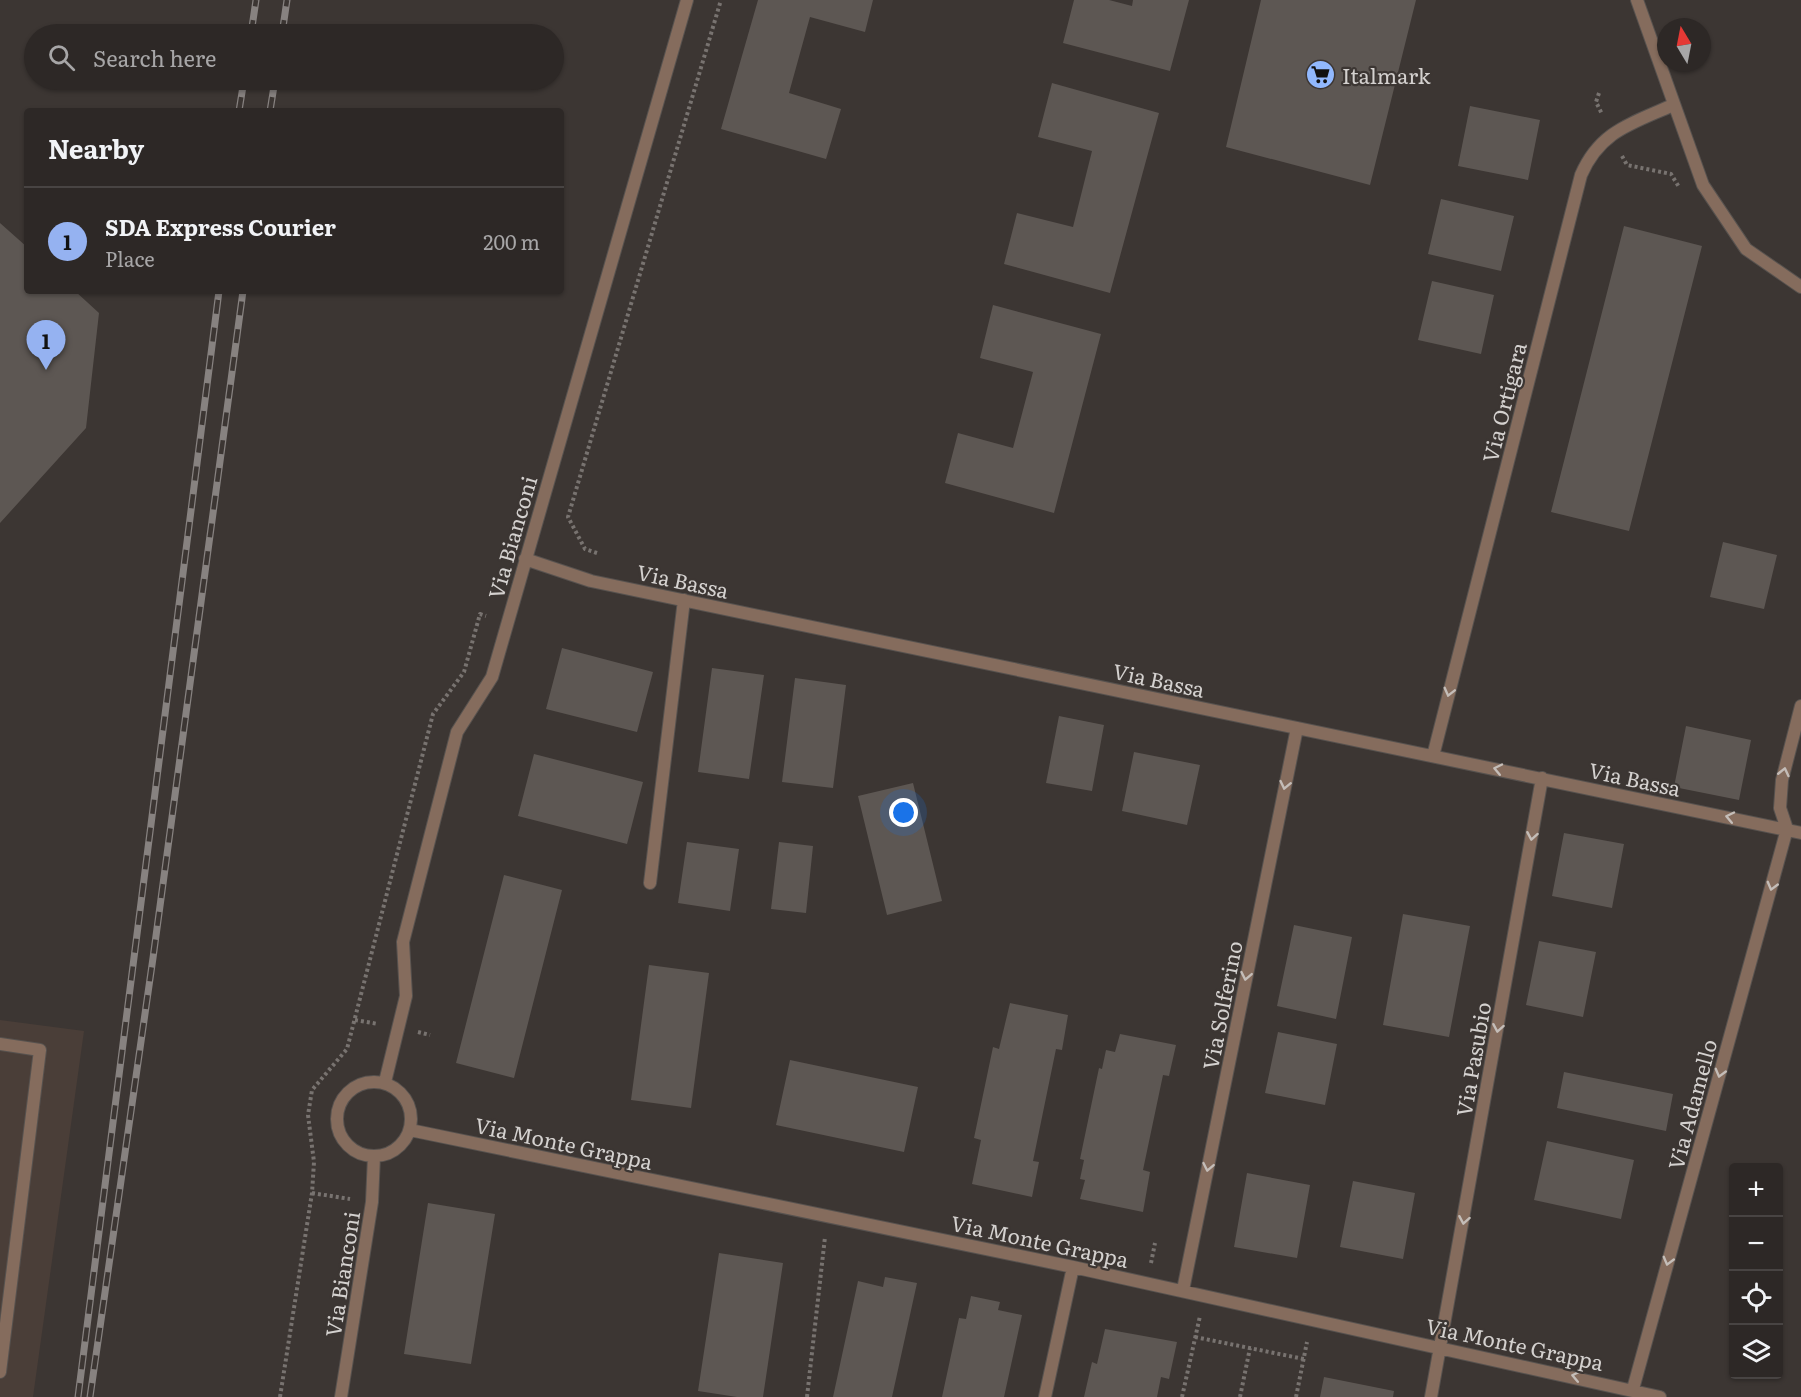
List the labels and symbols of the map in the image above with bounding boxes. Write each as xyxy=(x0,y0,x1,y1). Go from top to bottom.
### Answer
north arrow xyxy=(1657,18,1711,72)
supermarket icon: Italmark xyxy=(1305,58,1337,90)
place label: Italmark xyxy=(1342,59,1431,90)
pin: 1 xyxy=(26,320,66,370)
street label: Via Ortigara xyxy=(1473,338,1533,465)
street label: Via Bianconi xyxy=(479,472,543,602)
street label: Via Bassa xyxy=(634,555,732,605)
street label: Via Bassa xyxy=(1110,654,1208,704)
one-way arrow xyxy=(1443,686,1456,696)
street label: Via Bassa xyxy=(1586,753,1684,803)
one-way arrow xyxy=(1493,763,1503,776)
one-way arrow xyxy=(1777,767,1790,777)
one-way arrow xyxy=(1279,780,1292,790)
your location xyxy=(889,798,918,827)
one-way arrow xyxy=(1725,811,1735,824)
one-way arrow xyxy=(1526,831,1538,840)
one-way arrow xyxy=(1767,880,1779,890)
street label: Via Solferino xyxy=(1193,938,1249,1072)
one-way arrow xyxy=(1241,971,1254,981)
street label: Via Pasubio xyxy=(1447,999,1497,1119)
one-way arrow xyxy=(1492,1022,1505,1032)
street label: Via Adamello xyxy=(1659,1035,1723,1173)
one-way arrow xyxy=(1715,1068,1727,1078)
street label: Via Monte Grappa xyxy=(472,1108,656,1176)
one-way arrow xyxy=(1202,1162,1215,1172)
street label: Via Monte Grappa xyxy=(948,1206,1132,1274)
street label: Via Bianconi xyxy=(316,1209,366,1339)
one-way arrow xyxy=(1458,1214,1471,1224)
one-way arrow xyxy=(1663,1256,1675,1266)
street label: Via Monte Grappa xyxy=(1423,1309,1607,1377)
one-way arrow xyxy=(1571,1371,1581,1384)

